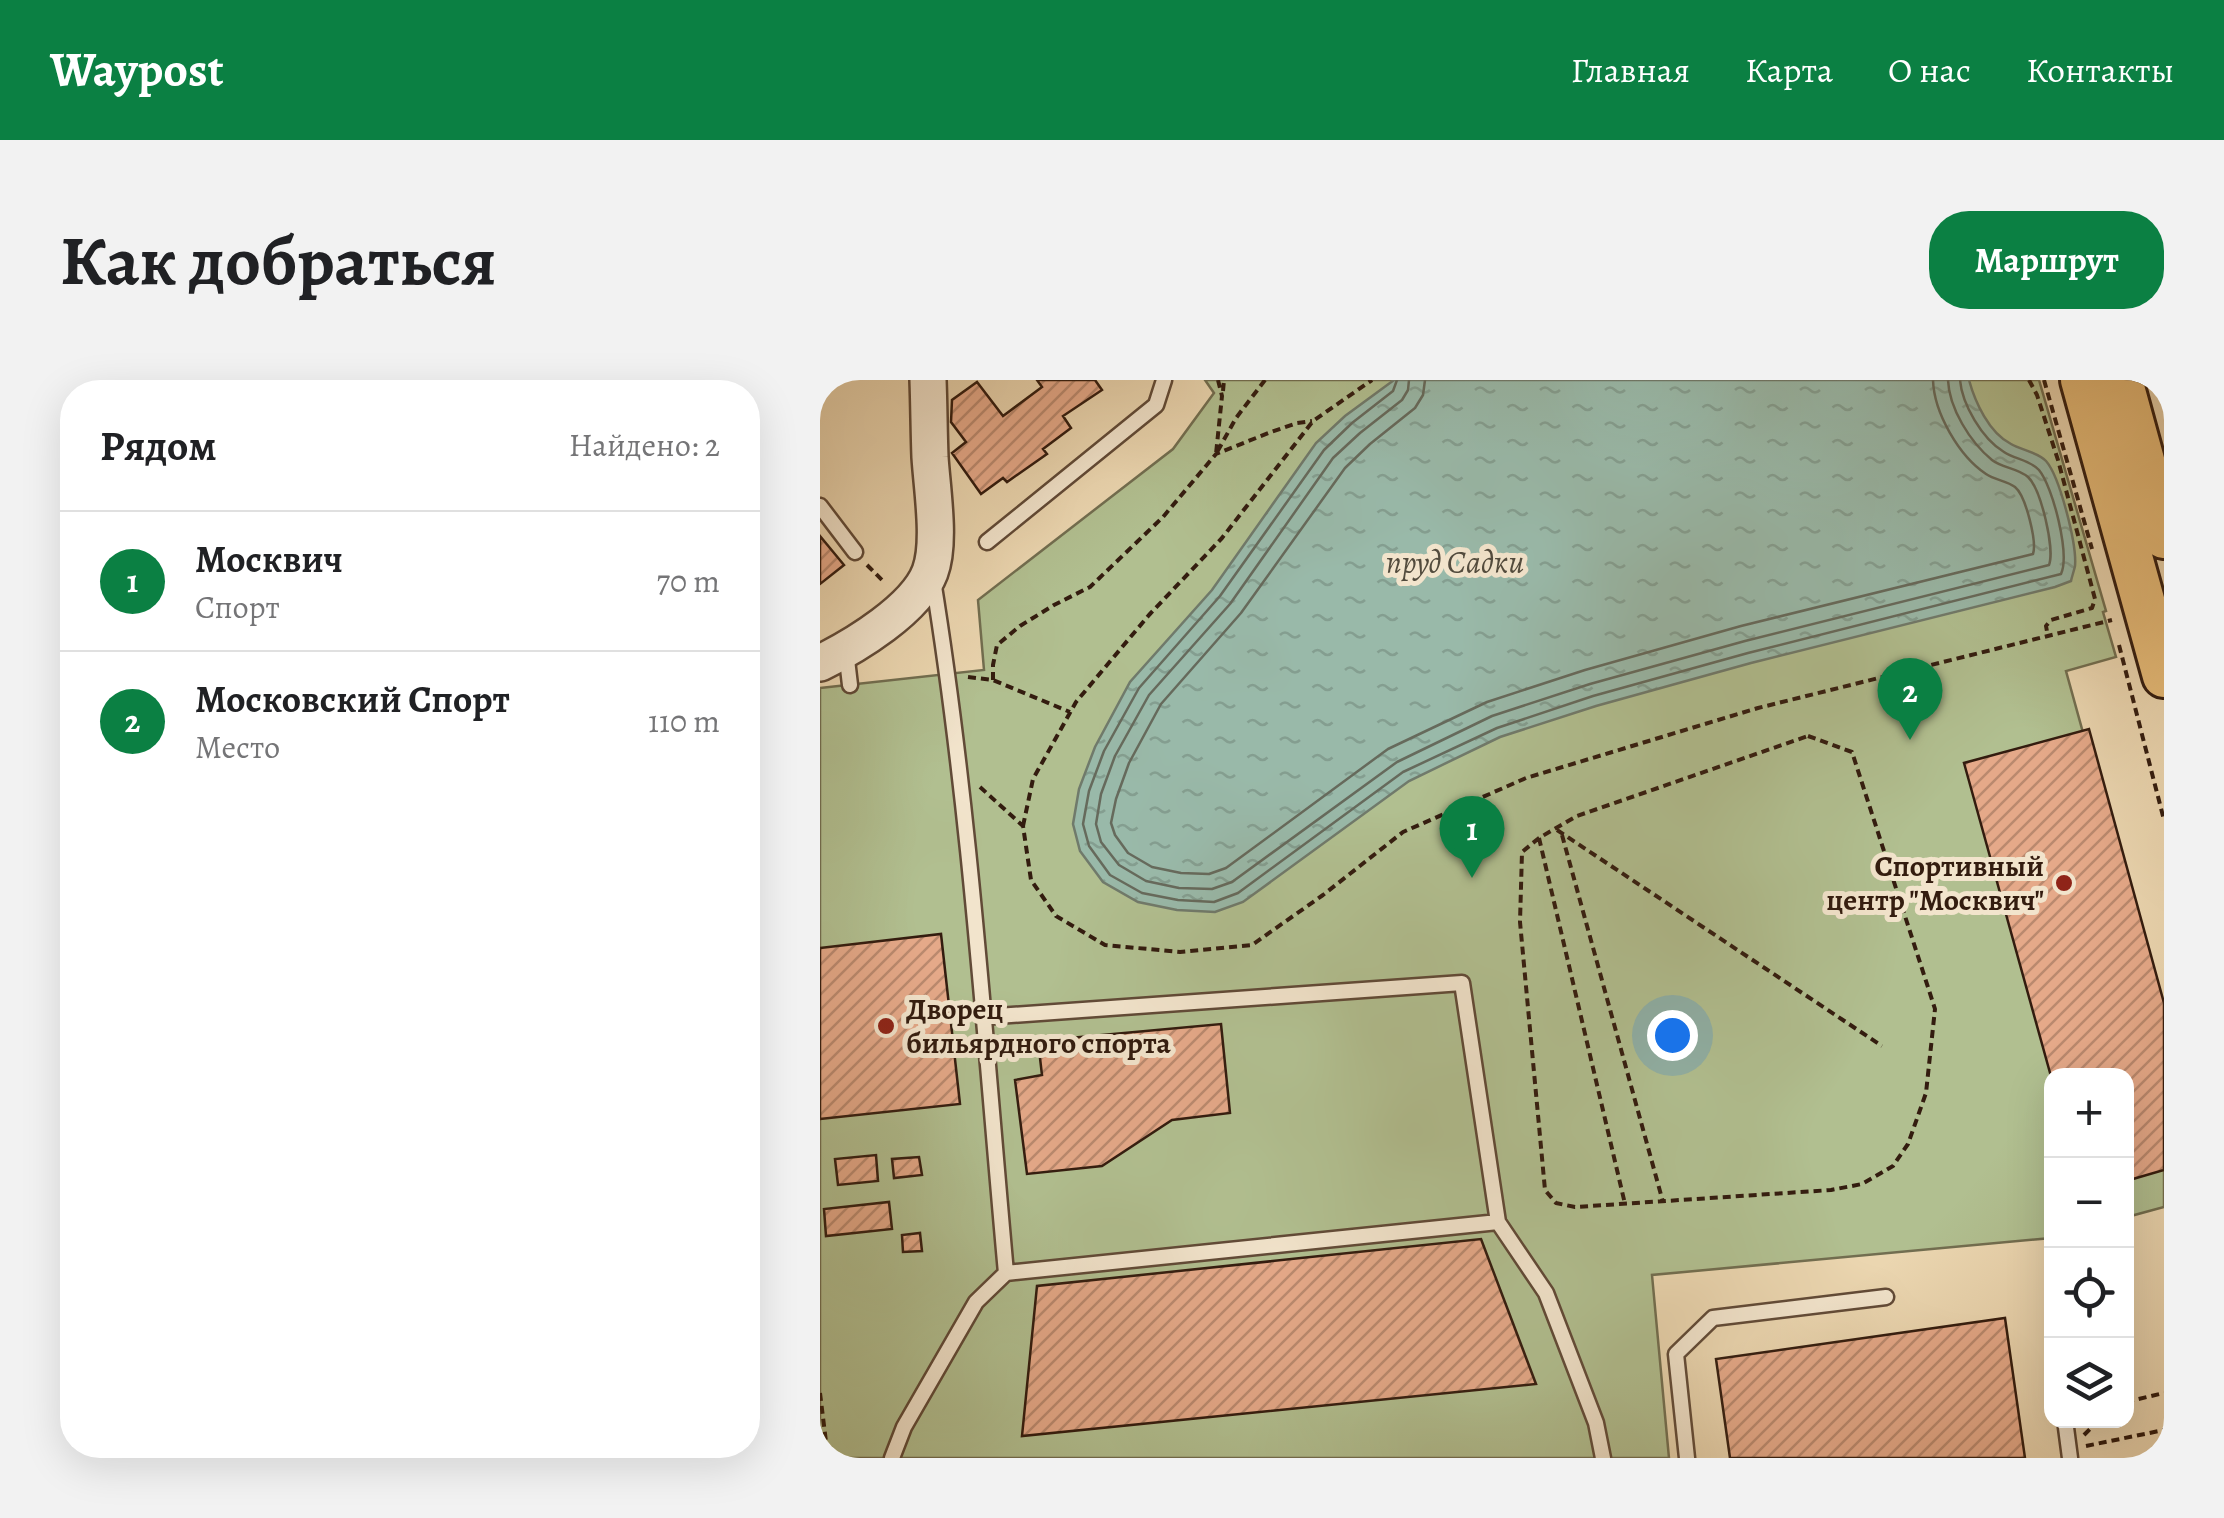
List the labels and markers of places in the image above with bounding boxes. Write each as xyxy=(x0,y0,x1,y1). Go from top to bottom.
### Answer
pin: 2 xyxy=(1878,658,1942,740)
pin: 1 xyxy=(1440,796,1504,878)
place label: Спортивный центр "Москвич" xyxy=(1826,846,2044,920)
marker: Спортивный центр "Москвич" xyxy=(2053,872,2075,894)
place label: Дворец бильярдного спорта xyxy=(906,989,1172,1063)
marker: Дворец бильярдного спорта xyxy=(875,1015,897,1037)

